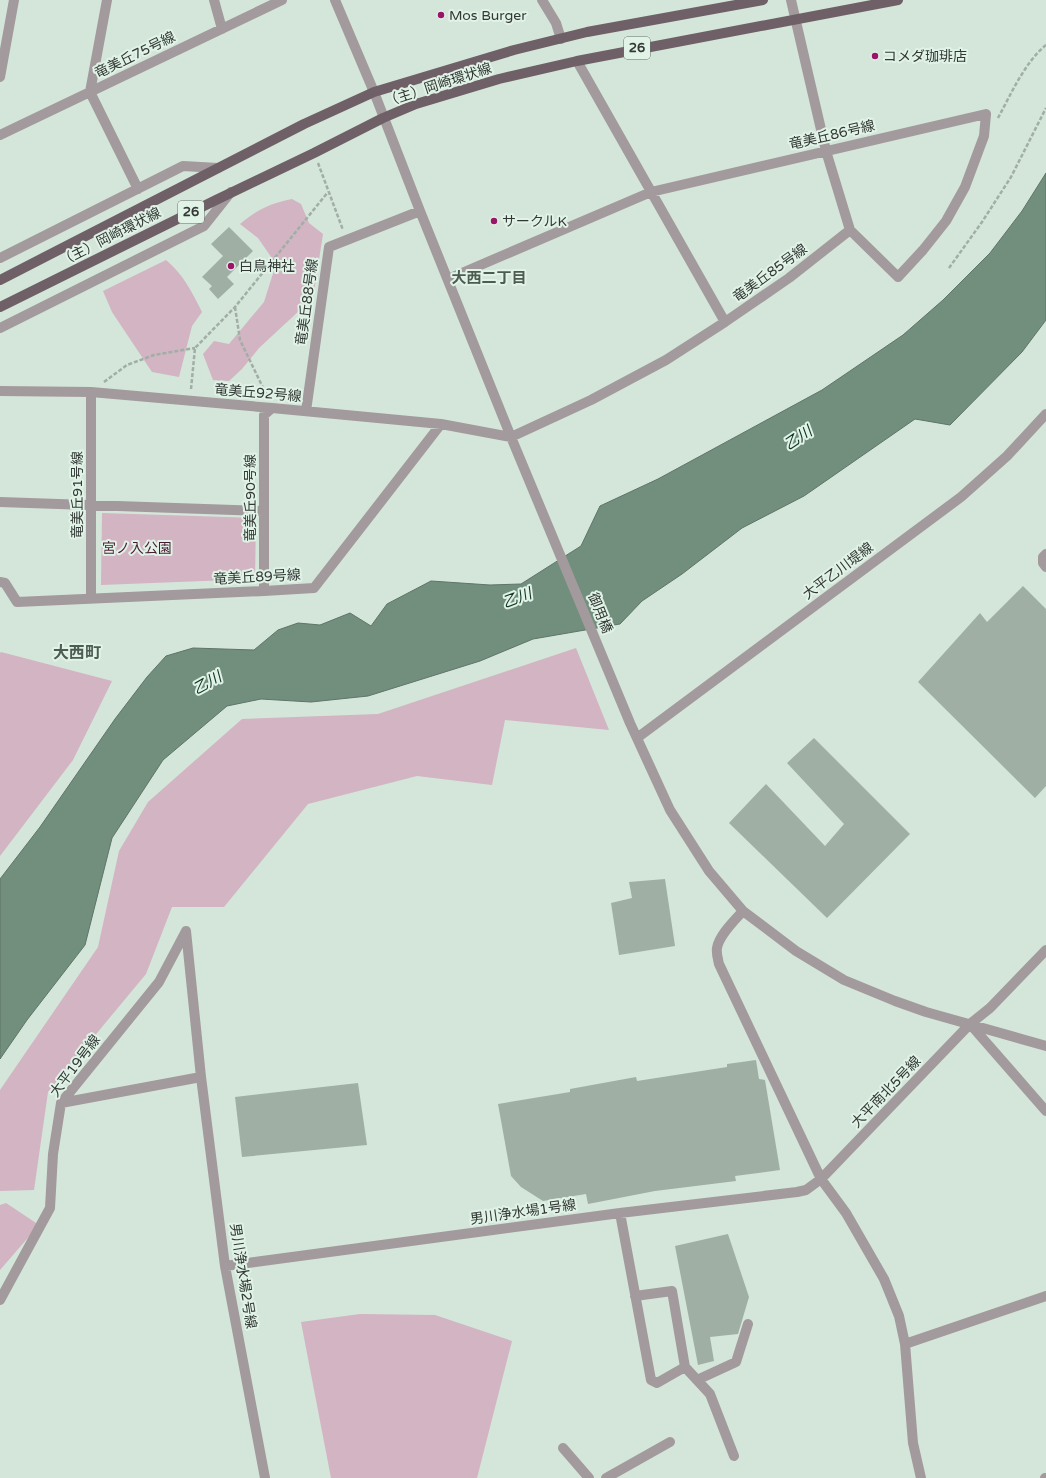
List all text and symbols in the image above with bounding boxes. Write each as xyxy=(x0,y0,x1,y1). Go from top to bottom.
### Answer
place label: Mos Burger xyxy=(449,7,527,24)
marker: Mos Burger xyxy=(436,10,446,20)
street label: 竜美丘75号線 xyxy=(92,28,178,82)
road number: 26 xyxy=(624,37,650,59)
place label: コメダ珈琲店 xyxy=(883,48,967,65)
marker: コメダ珈琲店 xyxy=(870,51,880,61)
street label: （主）岡崎環状線 xyxy=(382,60,494,110)
street label: 竜美丘86号線 xyxy=(787,117,877,153)
road number: 26 xyxy=(178,201,204,223)
street label: （主）岡崎環状線 xyxy=(56,204,164,270)
place label: サークルK xyxy=(502,213,567,230)
marker: サークルK xyxy=(489,216,499,226)
street label: 竜美丘85号線 xyxy=(730,240,810,306)
street label: 竜美丘88号線 xyxy=(292,257,322,347)
place label: 白鳥神社 xyxy=(239,258,295,275)
marker: 白鳥神社 xyxy=(226,261,236,271)
district label: 大西二丁目 xyxy=(451,269,527,287)
street label: 竜美丘92号線 xyxy=(214,381,302,405)
water label: 乙川 xyxy=(781,421,817,454)
street label: 竜美丘91号線 xyxy=(69,451,86,539)
street label: 竜美丘90号線 xyxy=(242,454,259,542)
street label: 大平乙川堤線 xyxy=(799,539,877,603)
park label: 宮ノ入公園 xyxy=(102,540,172,557)
street label: 竜美丘89号線 xyxy=(213,566,301,588)
water label: 乙川 xyxy=(500,584,536,612)
street label: 御用橋 xyxy=(584,590,616,636)
district label: 大西町 xyxy=(53,643,101,663)
water label: 乙川 xyxy=(190,667,226,698)
street label: 大平19号線 xyxy=(46,1031,104,1101)
street label: 大平南北5号線 xyxy=(848,1053,924,1131)
street label: 男川浄水場1号線 xyxy=(469,1196,577,1228)
street label: 男川浄水場2号線 xyxy=(226,1222,260,1330)

